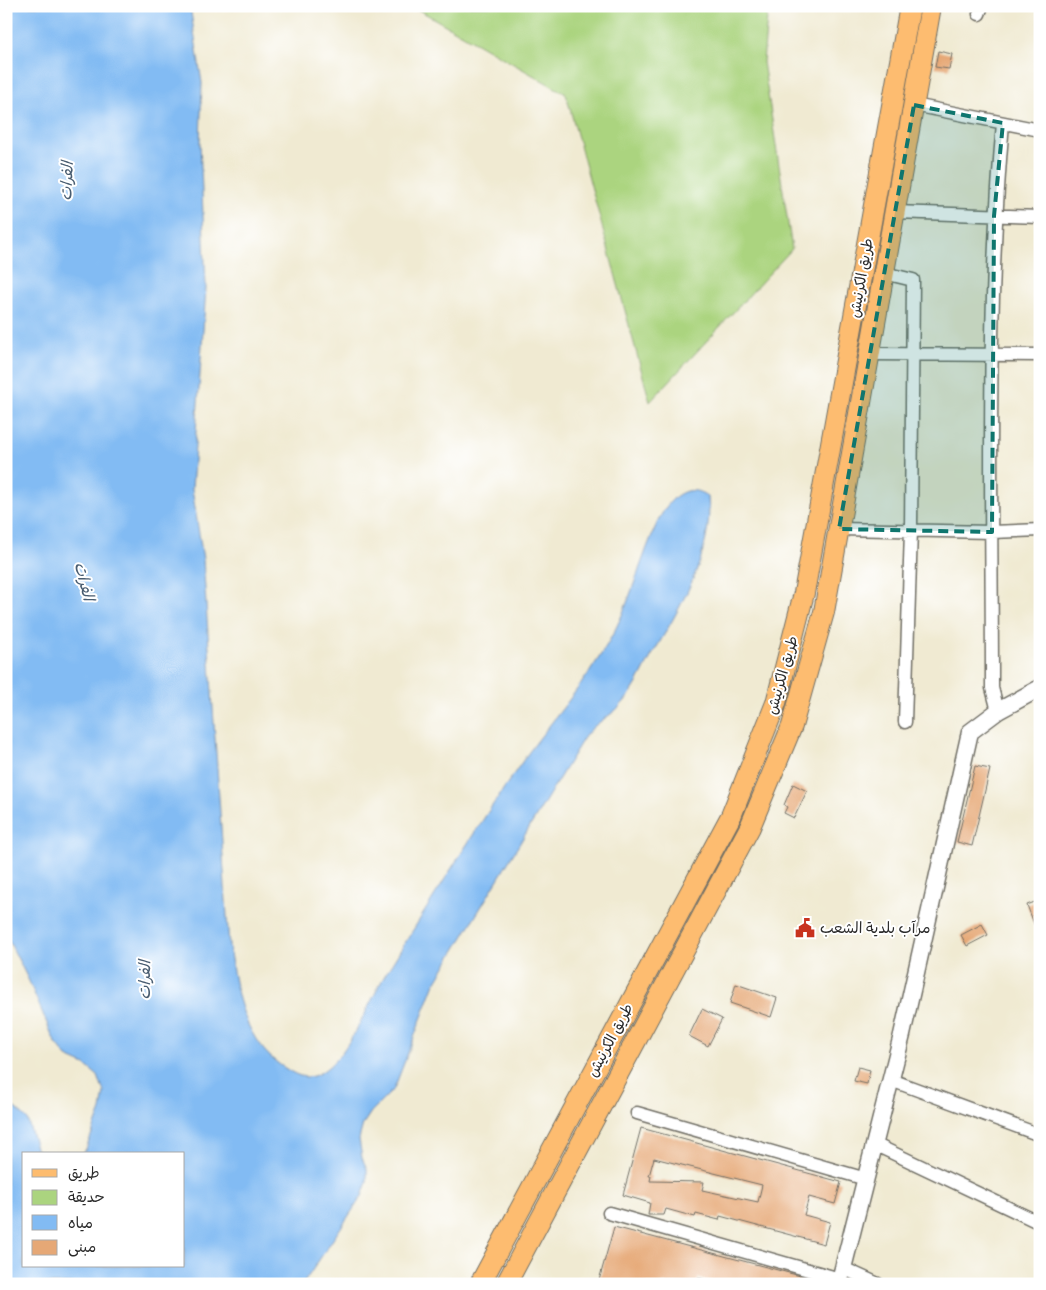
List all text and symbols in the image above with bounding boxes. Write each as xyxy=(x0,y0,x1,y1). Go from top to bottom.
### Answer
water label: الفرات xyxy=(55,159,77,201)
street label: طريق الكرنيش xyxy=(844,237,877,319)
water label: الفرات xyxy=(71,560,100,604)
street label: طريق الكرنيش xyxy=(761,633,802,716)
public building icon: مرآب بلدية الشعب xyxy=(794,917,816,939)
place label: مرآب بلدية الشعب xyxy=(820,918,930,937)
water label: الفرات xyxy=(134,958,154,1000)
street label: طريق الكرنيش xyxy=(582,1000,637,1080)
legend xyxy=(22,1152,185,1268)
text: طريق xyxy=(68,1163,100,1182)
text: حديقة xyxy=(68,1187,105,1206)
text: مياه xyxy=(68,1213,93,1232)
text: مبنى xyxy=(68,1237,96,1257)

